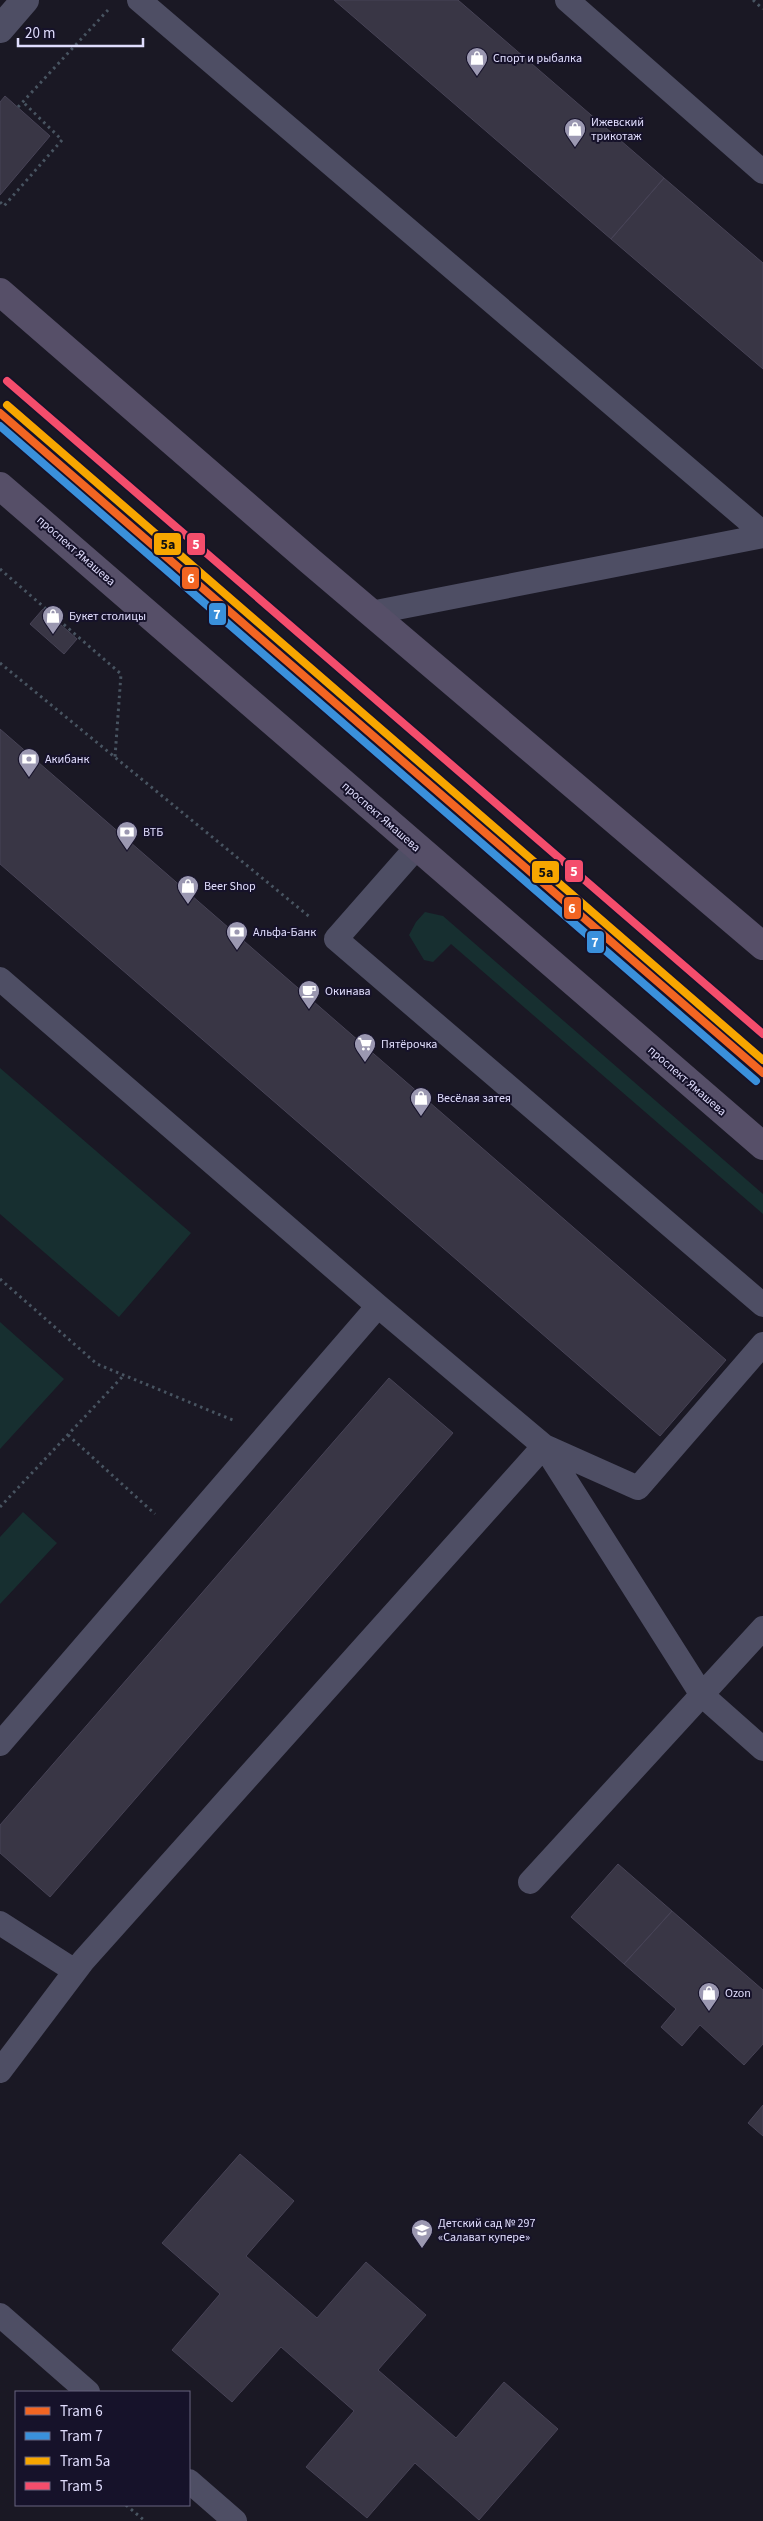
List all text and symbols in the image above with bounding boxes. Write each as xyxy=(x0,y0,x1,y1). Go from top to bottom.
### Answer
scale bar xyxy=(18,15,142,47)
text: 20 m xyxy=(25,23,55,44)
shop icon: Спорт и рыбалка xyxy=(465,46,489,77)
place label: Спорт и рыбалка xyxy=(493,50,582,67)
place label: Ижевский трикотаж xyxy=(591,114,644,145)
shop icon: Ижевский трикотаж xyxy=(563,117,587,148)
street label: проспект Ямашева xyxy=(33,512,119,590)
line badge: 5а xyxy=(153,532,182,556)
line badge: 5 xyxy=(186,532,206,556)
text: 5а xyxy=(161,535,175,555)
text: 5 xyxy=(192,535,200,555)
line badge: 6 xyxy=(181,566,200,590)
text: 6 xyxy=(187,569,195,589)
line badge: 7 xyxy=(208,602,227,626)
shop icon: Букет столицы xyxy=(41,604,65,635)
text: 7 xyxy=(213,605,221,625)
place label: Букет столицы xyxy=(69,608,146,625)
bank icon: Акибанк xyxy=(17,747,41,778)
place label: Акибанк xyxy=(45,751,89,768)
street label: проспект Ямашева xyxy=(338,778,424,856)
bank icon: ВТБ xyxy=(115,820,139,851)
place label: ВТБ xyxy=(143,824,163,841)
line badge: 5 xyxy=(564,859,584,883)
line badge: 5а xyxy=(531,860,560,884)
text: 5 xyxy=(570,862,578,882)
text: 5а xyxy=(539,863,553,883)
shop icon: Beer Shop xyxy=(176,874,200,905)
place label: Beer Shop xyxy=(204,878,256,895)
line badge: 6 xyxy=(563,896,582,920)
text: 6 xyxy=(568,899,576,919)
bank icon: Альфа-Банк xyxy=(225,920,249,951)
place label: Альфа-Банк xyxy=(253,924,316,941)
line badge: 7 xyxy=(586,930,605,954)
text: 7 xyxy=(591,933,599,953)
cafe icon: Окинава xyxy=(297,979,321,1010)
place label: Окинава xyxy=(325,983,371,1000)
supermarket icon: Пятёрочка xyxy=(353,1032,377,1063)
place label: Пятёрочка xyxy=(381,1036,437,1053)
street label: проспект Ямашева xyxy=(644,1042,730,1120)
shop icon: Весёлая затея xyxy=(409,1086,433,1117)
place label: Весёлая затея xyxy=(437,1090,511,1107)
shop icon: Ozon xyxy=(697,1981,721,2012)
place label: Ozon xyxy=(725,1985,751,2002)
place label: Детский сад № 297 «Салават купере» xyxy=(438,2215,536,2246)
school or university icon: Детский сад № 297 «Салават купере» xyxy=(410,2218,434,2249)
legend xyxy=(15,2391,190,2506)
text: Tram 6 xyxy=(60,2401,103,2422)
text: Tram 7 xyxy=(60,2426,103,2447)
text: Tram 5а xyxy=(60,2451,110,2472)
text: Tram 5 xyxy=(60,2476,103,2497)

